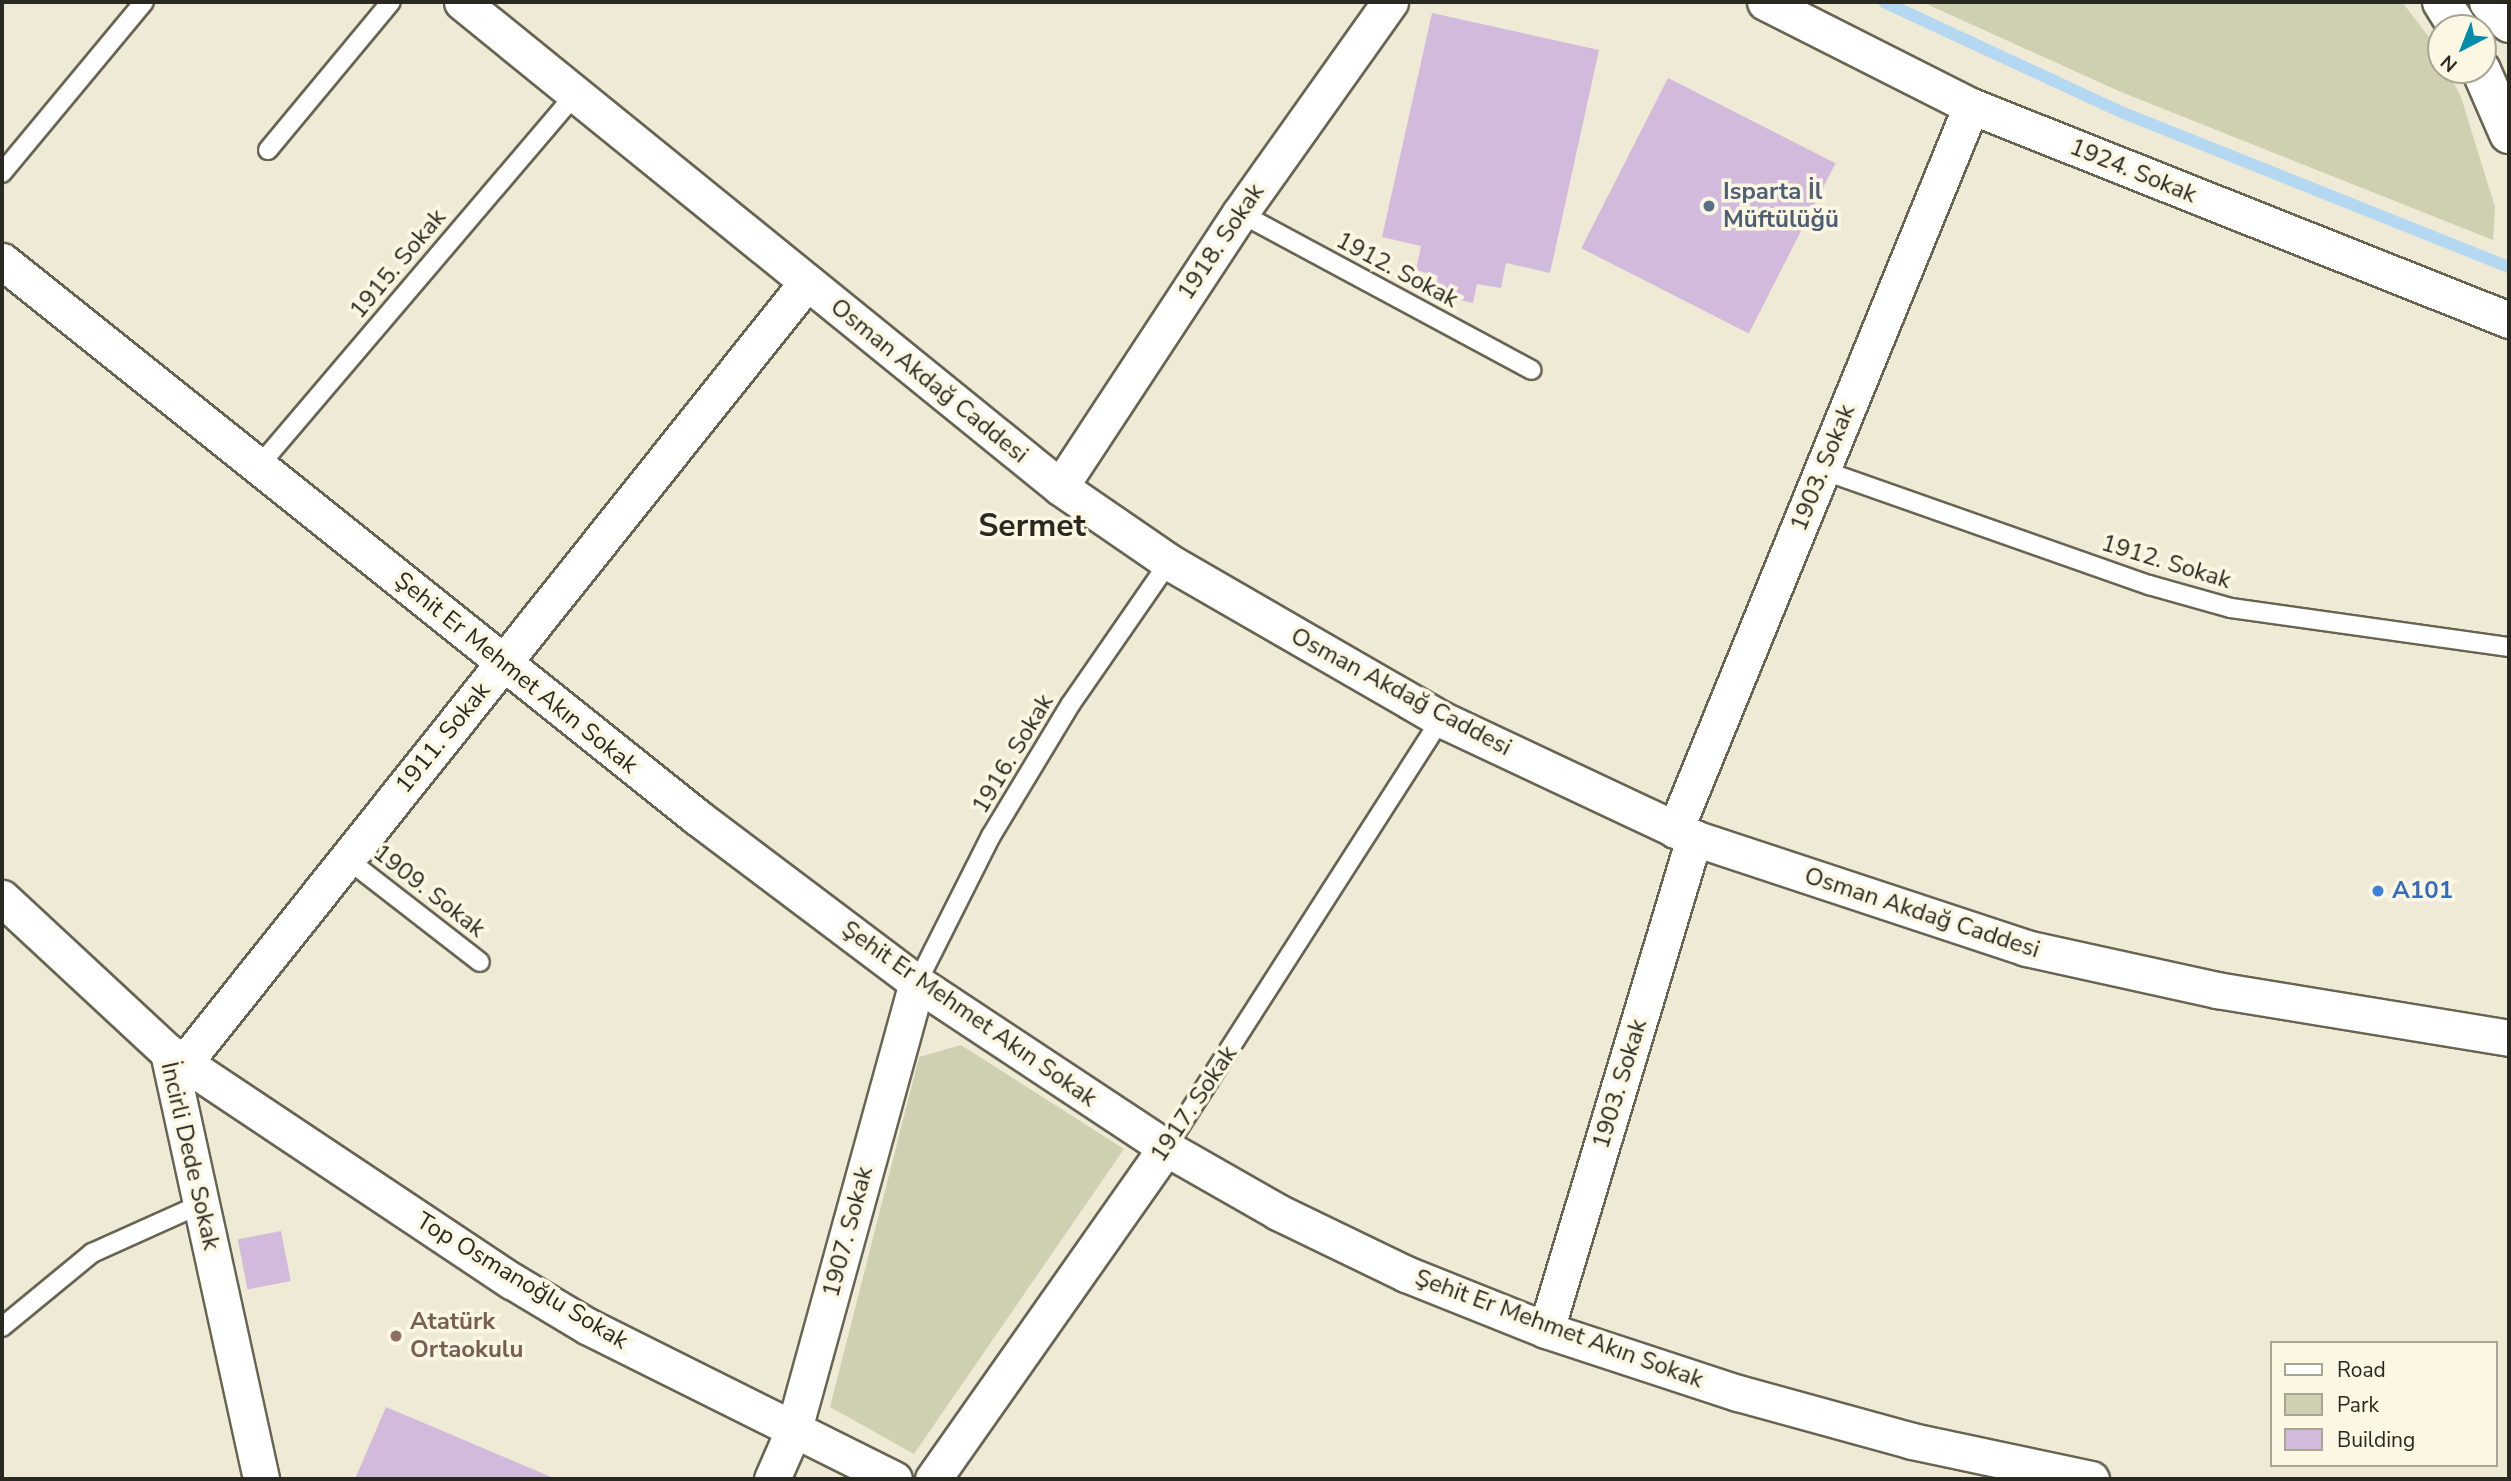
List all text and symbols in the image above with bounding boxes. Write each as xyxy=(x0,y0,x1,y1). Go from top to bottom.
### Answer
north arrow xyxy=(2427,14,2497,84)
text: N xyxy=(2435,49,2463,78)
street label: 1924. Sokak xyxy=(2066,133,2200,209)
street label: 1918. Sokak xyxy=(1172,178,1270,306)
place label: Isparta İl Müftülüğü xyxy=(1723,178,1839,234)
marker: Isparta İl Müftülüğü xyxy=(1701,198,1717,214)
street label: 1915. Sokak xyxy=(344,203,452,325)
street label: 1912. Sokak xyxy=(1331,226,1463,314)
street label: Osman Akdağ Caddesi xyxy=(825,293,1033,469)
street label: 1903. Sokak xyxy=(1785,401,1861,535)
district label: Sermet xyxy=(978,507,1086,545)
street label: 1912. Sokak xyxy=(2098,529,2234,595)
street label: Şehit Er Mehmet Akın Sokak xyxy=(389,566,643,780)
street label: Osman Akdağ Caddesi xyxy=(1286,622,1516,762)
street label: 1911. Sokak xyxy=(390,677,496,799)
street label: 1916. Sokak xyxy=(966,689,1060,819)
street label: 1909. Sokak xyxy=(367,838,491,944)
street label: Osman Akdağ Caddesi xyxy=(1801,861,2043,965)
place label: A101 xyxy=(2392,877,2453,905)
marker: A101 xyxy=(2370,883,2386,899)
street label: Şehit Er Mehmet Akın Sokak xyxy=(836,915,1102,1113)
street label: 1903. Sokak xyxy=(1587,1016,1653,1152)
street label: 1917. Sokak xyxy=(1145,1040,1243,1168)
street label: İncirli Dede Sokak xyxy=(154,1059,226,1253)
street label: 1907. Sokak xyxy=(817,1164,879,1300)
street label: Top Osmanoğlu Sokak xyxy=(411,1206,633,1356)
street label: Şehit Er Mehmet Akın Sokak xyxy=(1411,1263,1707,1395)
place label: Atatürk Ortaokulu xyxy=(410,1308,523,1364)
marker: Atatürk Ortaokulu xyxy=(388,1328,404,1344)
legend xyxy=(2270,1341,2497,1467)
text: Road xyxy=(2337,1356,2386,1384)
text: Park xyxy=(2337,1391,2379,1419)
text: Building xyxy=(2337,1426,2415,1454)

